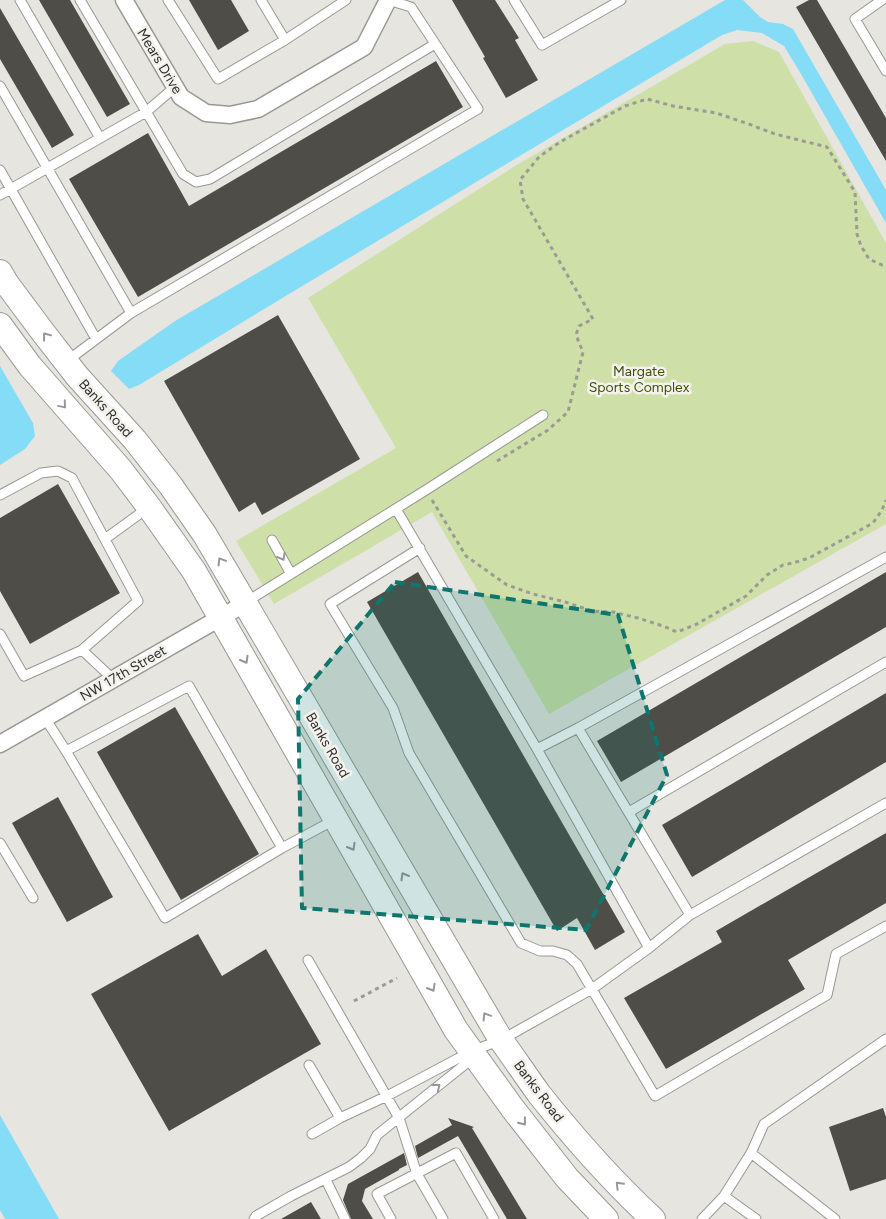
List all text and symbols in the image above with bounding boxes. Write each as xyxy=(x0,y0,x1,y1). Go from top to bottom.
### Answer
street label: Mears Drive xyxy=(133,25,186,98)
one-way arrow xyxy=(43,332,52,342)
park label: Margate Sports Complex xyxy=(589,363,690,396)
street label: Banks Road xyxy=(75,376,136,441)
one-way arrow xyxy=(57,399,66,408)
one-way arrow xyxy=(276,552,286,561)
one-way arrow xyxy=(217,557,227,566)
street label: NW 17th Street xyxy=(77,642,169,705)
one-way arrow xyxy=(239,655,249,664)
street label: Banks Road xyxy=(302,710,353,781)
one-way arrow xyxy=(345,841,355,850)
one-way arrow xyxy=(401,872,411,881)
one-way arrow xyxy=(426,982,436,991)
one-way arrow xyxy=(483,1013,493,1022)
street label: Banks Road xyxy=(510,1057,567,1125)
one-way arrow xyxy=(431,1084,440,1092)
one-way arrow xyxy=(518,1116,526,1125)
one-way arrow xyxy=(616,1182,625,1191)

